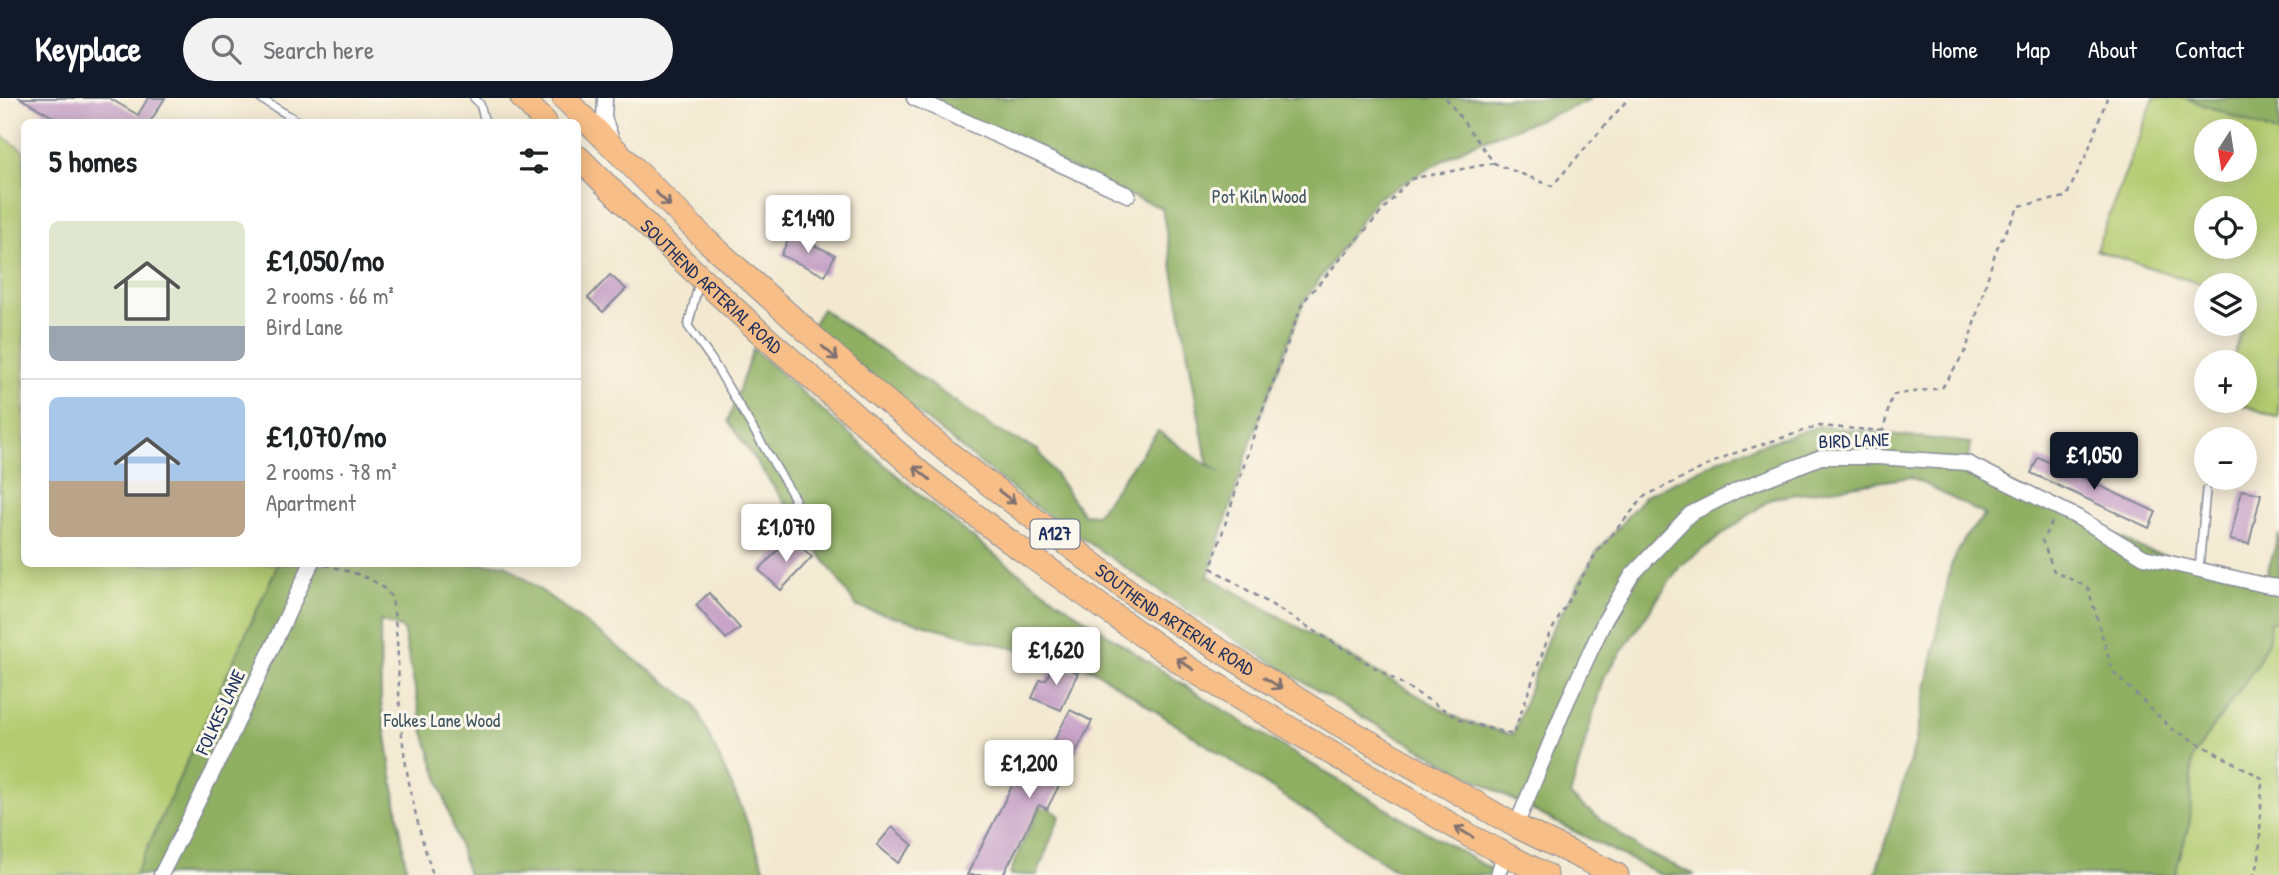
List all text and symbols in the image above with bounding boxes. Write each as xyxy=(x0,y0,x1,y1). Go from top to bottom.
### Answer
search box xyxy=(183,18,673,81)
text: Keyplace xyxy=(35,27,141,71)
icon: search xyxy=(207,30,245,68)
text: Search here xyxy=(263,32,374,67)
text: Home xyxy=(1931,33,1978,65)
text: Map xyxy=(2016,33,2050,65)
text: About xyxy=(2088,33,2137,65)
text: Contact xyxy=(2175,33,2244,65)
north arrow xyxy=(2194,119,2258,182)
map controls xyxy=(2194,119,2257,490)
text: 5 homes xyxy=(49,141,137,181)
icon: filters xyxy=(515,142,553,180)
park label: Pot Kiln Wood xyxy=(1212,183,1307,209)
one-way arrow xyxy=(655,190,672,207)
pin: £1,490 xyxy=(751,195,865,255)
button: locate xyxy=(2194,196,2257,259)
text: £1,490 xyxy=(781,202,835,233)
street label: SOUTHEND ARTERIAL ROAD xyxy=(635,213,788,360)
text: £1,050/mo xyxy=(266,240,384,280)
icon: home xyxy=(105,249,189,333)
button: layers xyxy=(2194,273,2257,336)
text: 2 rooms · 66 m² xyxy=(266,280,394,311)
text: Bird Lane xyxy=(266,311,343,342)
one-way arrow xyxy=(821,345,839,361)
button: + xyxy=(2194,350,2257,413)
text: £1,070/mo xyxy=(266,416,386,456)
icon: home xyxy=(105,425,189,509)
street label: BIRD LANE xyxy=(1818,426,1891,454)
button: − xyxy=(2194,427,2257,490)
pin: £1,050 xyxy=(2037,432,2151,492)
text: £1,050 xyxy=(2066,439,2122,470)
text: 2 rooms · 78 m² xyxy=(266,456,397,487)
one-way arrow xyxy=(913,465,931,481)
text: Apartment xyxy=(266,487,356,518)
one-way arrow xyxy=(997,489,1016,504)
pin: £1,070 xyxy=(729,504,843,564)
text: £1,070 xyxy=(757,511,815,542)
road number: A127 xyxy=(1030,520,1080,548)
street label: SOUTHEND ARTERIAL ROAD xyxy=(1090,557,1260,682)
pin: £1,620 xyxy=(999,628,1113,687)
text: £1,620 xyxy=(1028,634,1084,665)
one-way arrow xyxy=(1176,657,1195,672)
street label: FOLKES LANE xyxy=(189,665,251,760)
one-way arrow xyxy=(1263,676,1282,691)
park label: Folkes Lane Wood xyxy=(383,707,501,733)
pin: £1,200 xyxy=(972,740,1086,800)
text: £1,200 xyxy=(1000,747,1058,778)
one-way arrow xyxy=(1454,825,1474,839)

